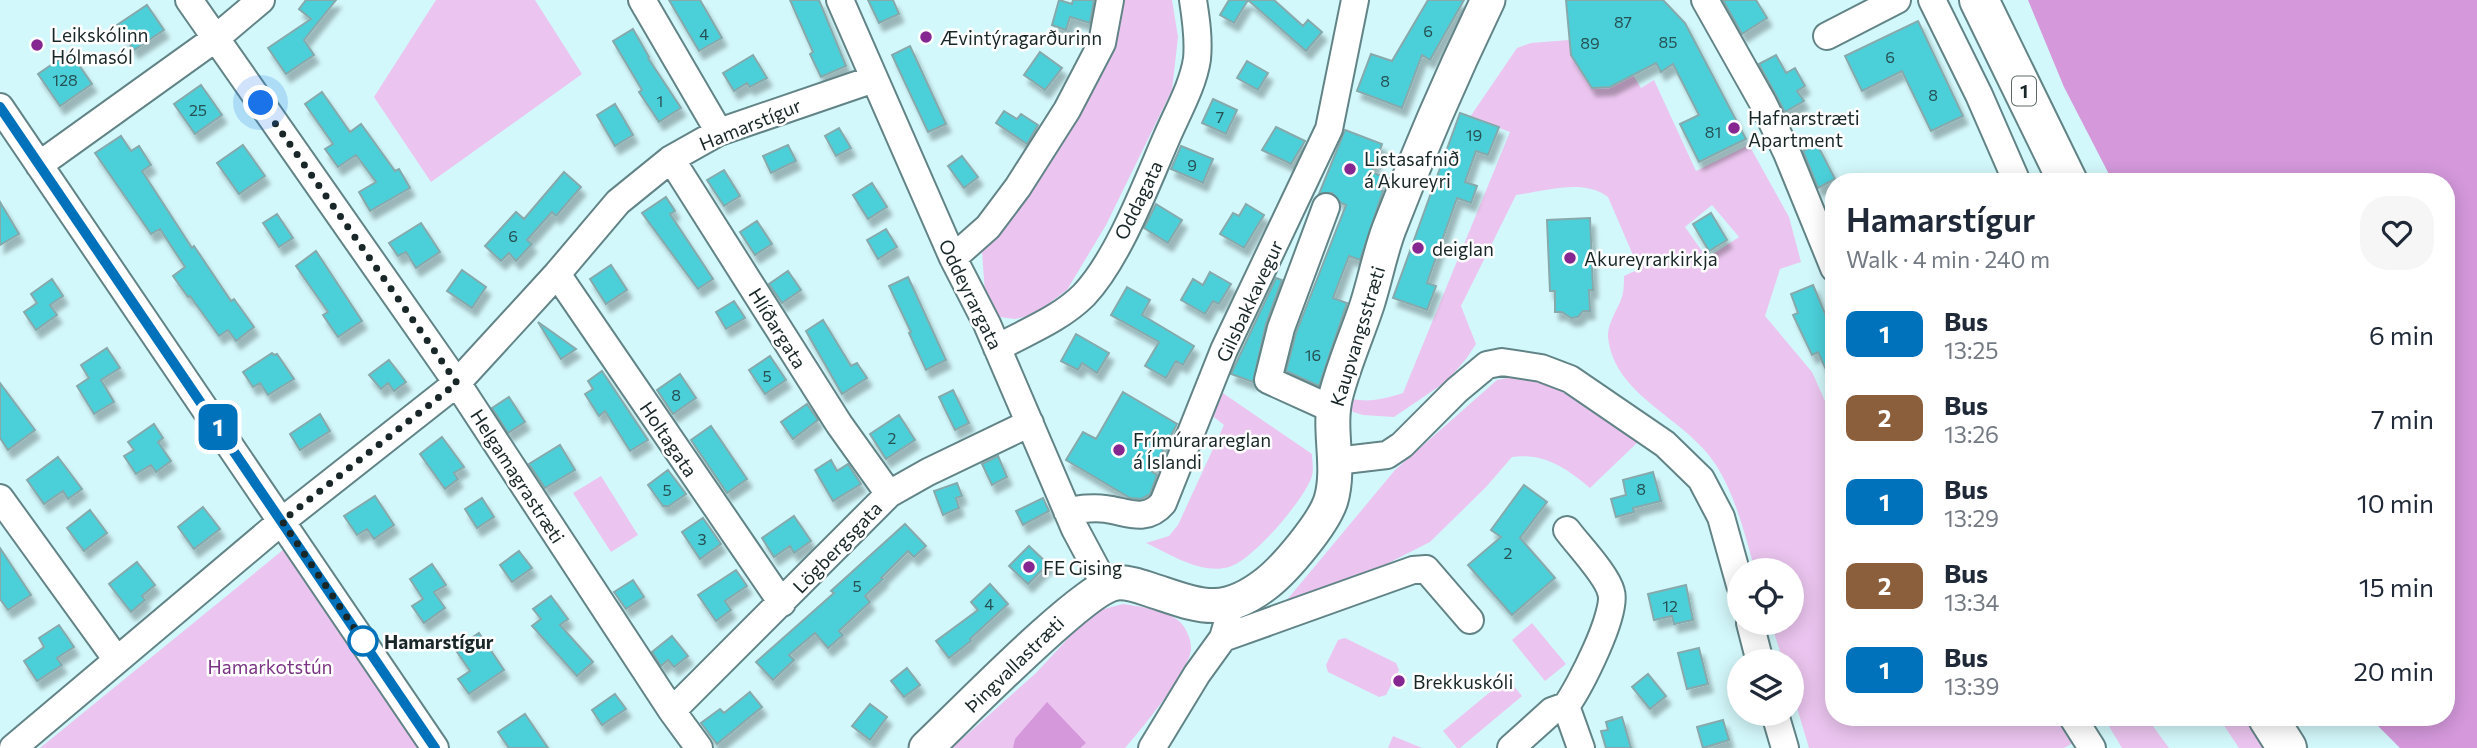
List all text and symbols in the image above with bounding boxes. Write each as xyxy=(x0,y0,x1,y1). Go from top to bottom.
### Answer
house number: 87 xyxy=(1614,12,1632,31)
house number: 6 xyxy=(1423,21,1433,40)
place label: Leikskólinn Hólmasól xyxy=(51,23,148,68)
house number: 4 xyxy=(699,24,709,43)
place label: Ævintýragarðurinn xyxy=(940,26,1102,49)
marker: Ævintýragarðurinn xyxy=(918,29,934,45)
house number: 85 xyxy=(1659,32,1677,51)
house number: 89 xyxy=(1580,33,1600,52)
marker: Leikskólinn Hólmasól xyxy=(29,37,45,53)
house number: 6 xyxy=(1885,47,1895,66)
house number: 128 xyxy=(52,70,78,89)
house number: 8 xyxy=(1380,71,1390,90)
road number: 1 xyxy=(2012,76,2036,106)
your location xyxy=(243,85,278,120)
house number: 8 xyxy=(1928,85,1938,104)
house number: 1 xyxy=(657,91,663,110)
street label: Hamarstígur xyxy=(696,93,805,155)
house number: 25 xyxy=(189,100,207,119)
place label: Hafnarstræti Apartment xyxy=(1748,106,1860,151)
house number: 7 xyxy=(1216,107,1224,126)
marker: Hafnarstræti Apartment xyxy=(1726,120,1742,136)
house number: 81 xyxy=(1705,122,1721,141)
house number: 19 xyxy=(1466,125,1482,144)
place label: Listasafnið á Akureyri xyxy=(1364,147,1459,192)
house number: 9 xyxy=(1187,155,1197,174)
street label: Oddagata xyxy=(1109,157,1167,243)
marker: Listasafnið á Akureyri xyxy=(1342,161,1358,177)
button: heart xyxy=(2360,196,2434,270)
text: Hamarstígur xyxy=(1846,198,2035,239)
house number: 6 xyxy=(508,226,518,245)
street label: Oddeyrargata xyxy=(934,235,1008,353)
street label: Gilsbakkavegur xyxy=(1211,236,1287,366)
place label: deiglan xyxy=(1432,237,1494,260)
marker: deiglan xyxy=(1410,240,1426,256)
text: Walk · 4 min · 240 m xyxy=(1846,245,2050,273)
place label: Akureyrarkirkja xyxy=(1584,247,1718,270)
marker: Akureyrarkirkja xyxy=(1562,250,1578,266)
street label: Kaupvangsstræti xyxy=(1325,263,1389,409)
street label: Hlíðargata xyxy=(744,284,812,372)
text: Bus xyxy=(1944,305,1988,336)
text: 1 xyxy=(1879,319,1890,348)
text: 6 min xyxy=(2369,319,2434,350)
text: 13:25 xyxy=(1944,336,1998,364)
house number: 16 xyxy=(1305,345,1321,364)
house number: 5 xyxy=(762,366,772,385)
house number: 8 xyxy=(671,385,681,404)
text: Bus xyxy=(1944,389,1988,420)
street label: Holtagata xyxy=(635,397,703,481)
text: 2 xyxy=(1878,403,1891,432)
text: 7 min xyxy=(2371,403,2434,434)
line badge: 1 xyxy=(195,404,241,450)
street label: Helgamagrastræti xyxy=(466,405,570,547)
text: 1 xyxy=(213,412,223,441)
text: 13:26 xyxy=(1944,420,1999,448)
house number: 2 xyxy=(888,428,897,447)
place label: Frímúrarareglan á Íslandi xyxy=(1133,428,1271,473)
marker: Frímúrarareglan á Íslandi xyxy=(1111,442,1127,458)
text: Bus xyxy=(1944,473,1988,504)
house number: 8 xyxy=(1636,479,1646,498)
house number: 5 xyxy=(662,480,672,499)
text: 1 xyxy=(1879,487,1890,516)
text: 10 min xyxy=(2357,487,2434,518)
street label: Lögbergsgata xyxy=(788,497,886,597)
text: 13:29 xyxy=(1944,504,1999,532)
house number: 3 xyxy=(697,529,707,548)
house number: 2 xyxy=(1504,543,1513,562)
place label: FE Gising xyxy=(1043,556,1122,579)
text: Bus xyxy=(1944,557,1988,588)
map controls xyxy=(1727,558,1804,726)
button: locate xyxy=(1727,558,1804,635)
marker: FE Gising xyxy=(1021,559,1037,575)
text: 2 xyxy=(1878,571,1891,600)
text: 15 min xyxy=(2359,571,2434,602)
house number: 5 xyxy=(852,576,862,595)
text: 13:34 xyxy=(1944,588,1999,616)
house number: 4 xyxy=(984,594,994,613)
house number: 12 xyxy=(1662,596,1678,615)
street label: Þingvallastræti xyxy=(960,611,1068,717)
marker: Hamarstígur xyxy=(348,626,378,656)
place label: Hamarstígur xyxy=(384,630,494,653)
text: Bus xyxy=(1944,641,1988,672)
button: layers xyxy=(1727,649,1804,726)
park label: Hamarkotstún xyxy=(207,655,333,678)
text: 1 xyxy=(1879,655,1890,684)
text: 20 min xyxy=(2353,655,2434,686)
place label: Brekkuskóli xyxy=(1413,670,1513,693)
text: 13:39 xyxy=(1944,672,1999,700)
marker: Brekkuskóli xyxy=(1391,673,1407,689)

